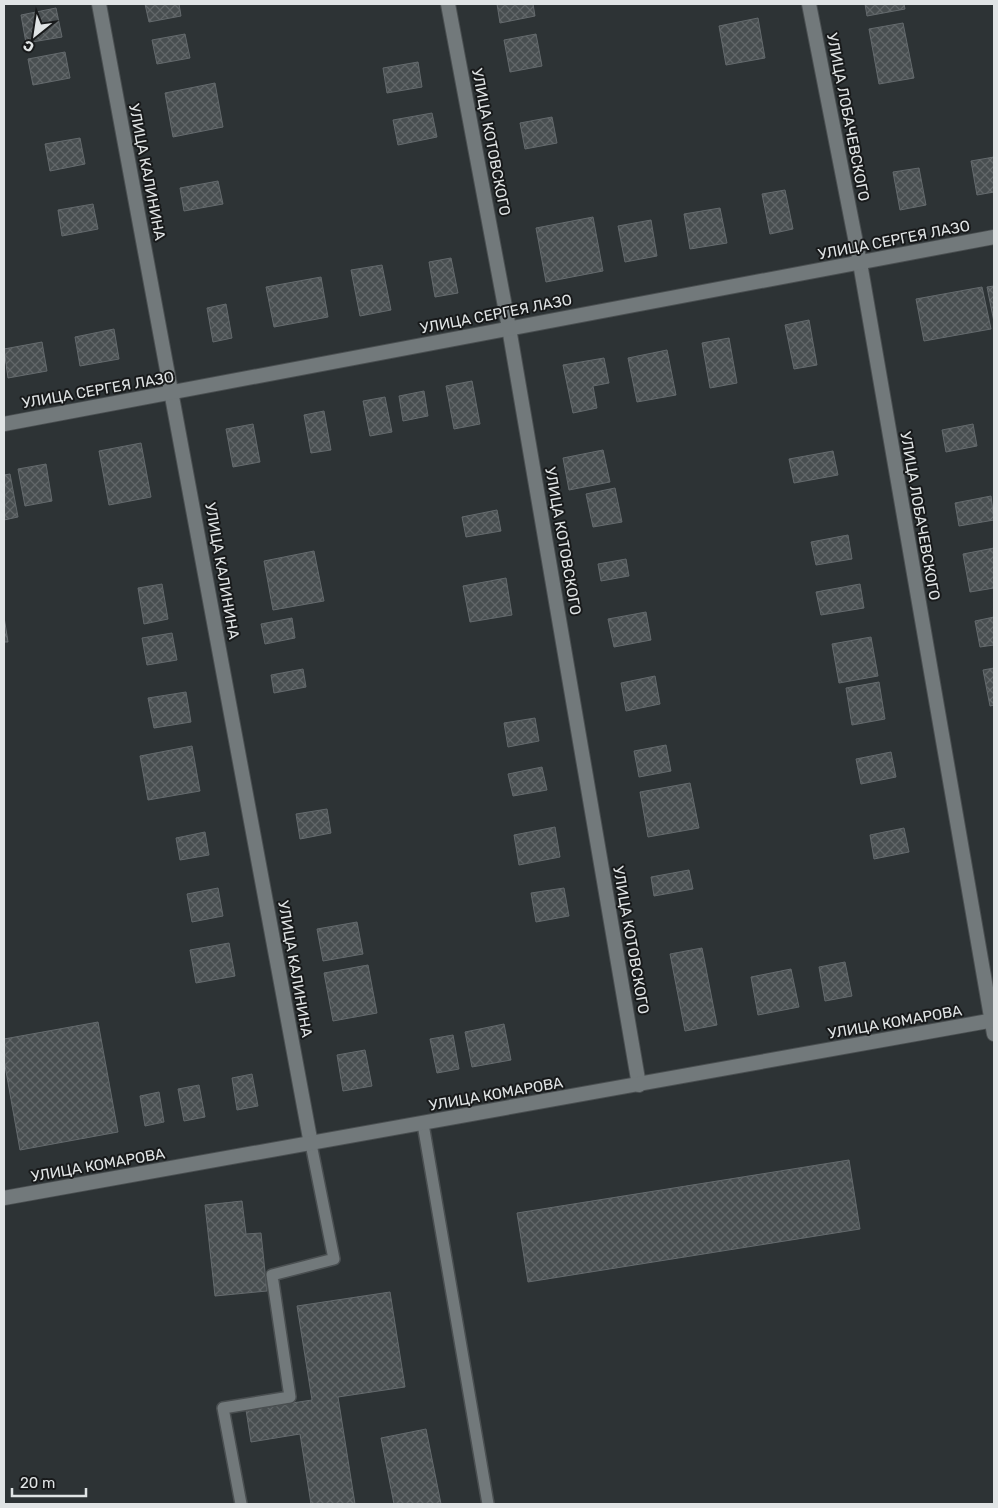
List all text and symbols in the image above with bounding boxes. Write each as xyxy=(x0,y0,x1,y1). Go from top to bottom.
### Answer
north arrow xyxy=(10,10,60,60)
street label: УЛИЦА ЛОБАЧЕВСКОГО xyxy=(823,31,873,203)
text: С xyxy=(20,36,37,56)
street label: УЛИЦА КОТОВСКОГО xyxy=(468,67,514,217)
street label: УЛИЦА КАЛИНИНА xyxy=(125,102,169,242)
street label: УЛИЦА СЕРГЕЯ ЛАЗО xyxy=(817,216,971,264)
street label: УЛИЦА СЕРГЕЯ ЛАЗО xyxy=(419,290,573,338)
street label: УЛИЦА СЕРГЕЯ ЛАЗО xyxy=(21,368,175,412)
street label: УЛИЦА ЛОБАЧЕВСКОГО xyxy=(896,430,944,602)
street label: УЛИЦА КОТОВСКОГО xyxy=(541,466,585,616)
street label: УЛИЦА КАЛИНИНА xyxy=(201,501,243,641)
street label: УЛИЦА КОТОВСКОГО xyxy=(609,865,653,1015)
street label: УЛИЦА КАЛИНИНА xyxy=(274,899,316,1039)
street label: УЛИЦА КОМАРОВА xyxy=(827,1001,963,1043)
street label: УЛИЦА КОМАРОВА xyxy=(428,1073,564,1115)
street label: УЛИЦА КОМАРОВА xyxy=(30,1144,166,1186)
scale bar xyxy=(12,1466,86,1498)
text: 20 m xyxy=(20,1474,55,1492)

